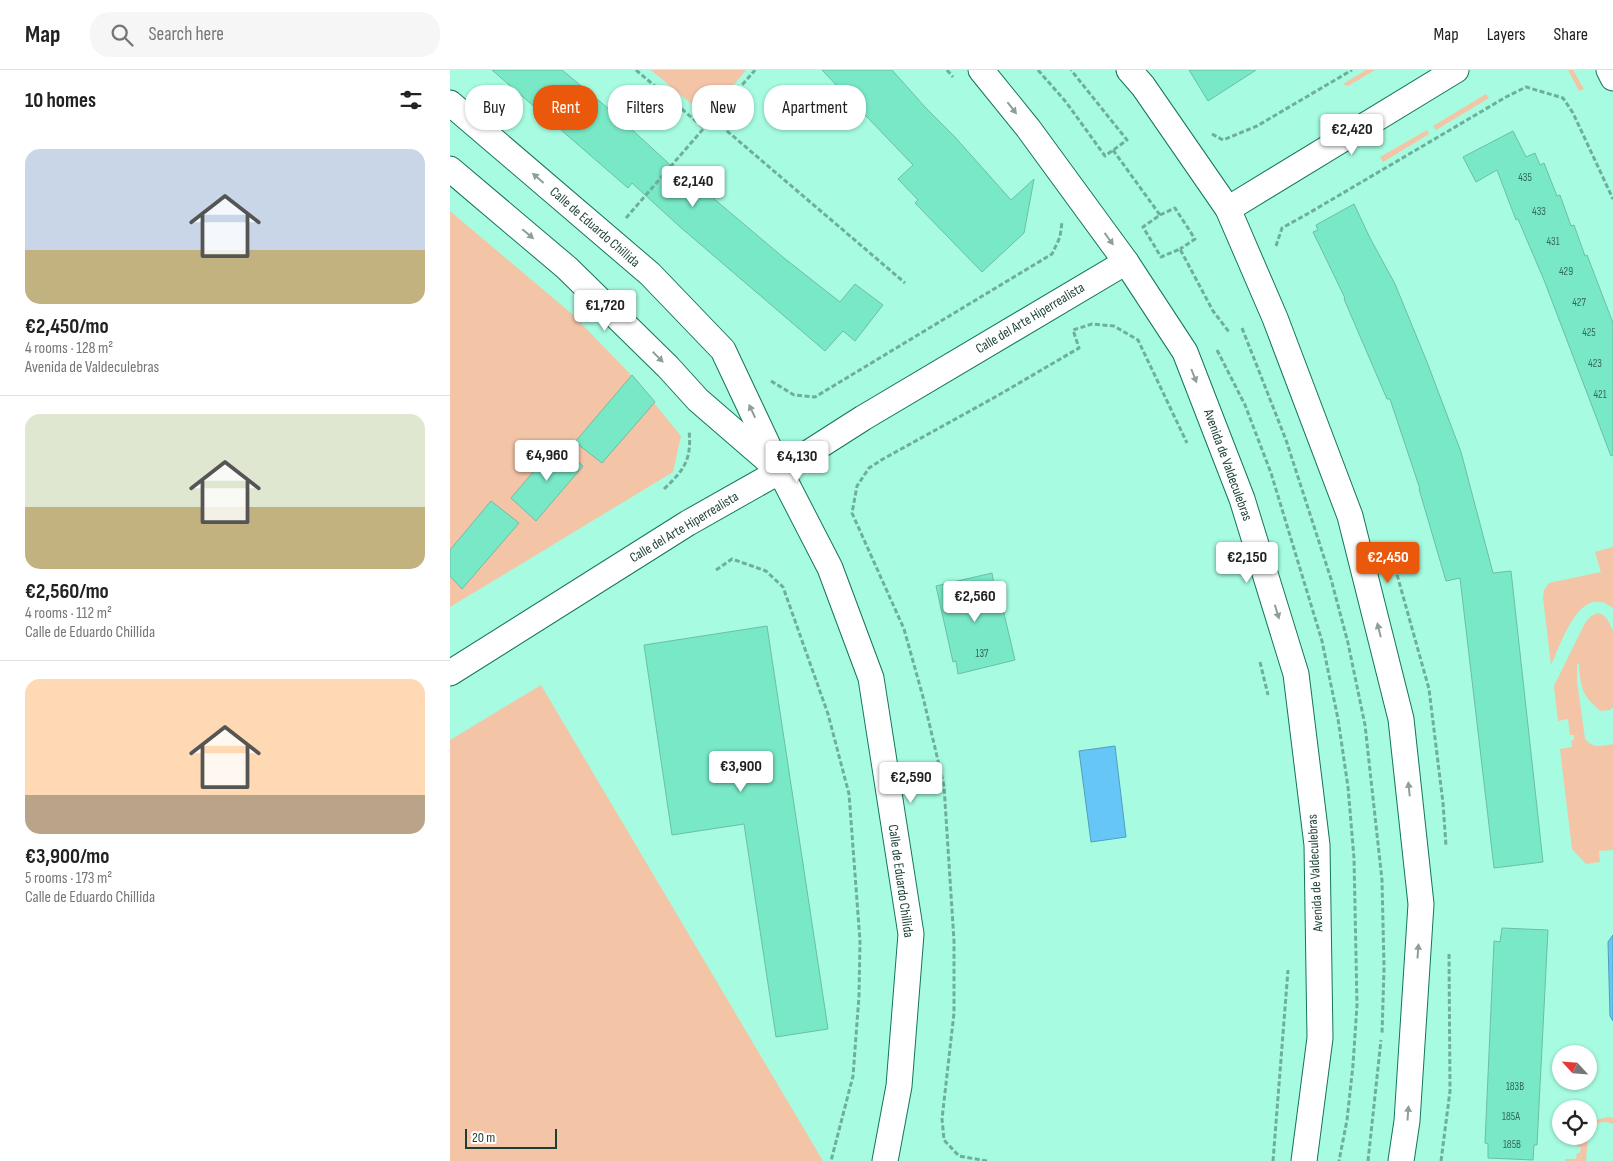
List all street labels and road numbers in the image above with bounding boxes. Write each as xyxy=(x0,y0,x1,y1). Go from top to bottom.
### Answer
street label: Calle de Eduardo Chillida xyxy=(546,183,644,271)
street label: Calle del Arte Hiperrealista xyxy=(973,279,1087,357)
street label: Avenida de Valdeculebras xyxy=(1200,406,1256,523)
street label: Calle del Arte Hiperrealista xyxy=(627,488,741,566)
street label: Avenida de Valdeculebras xyxy=(1303,814,1327,933)
street label: Calle de Eduardo Chillida xyxy=(885,823,917,939)

